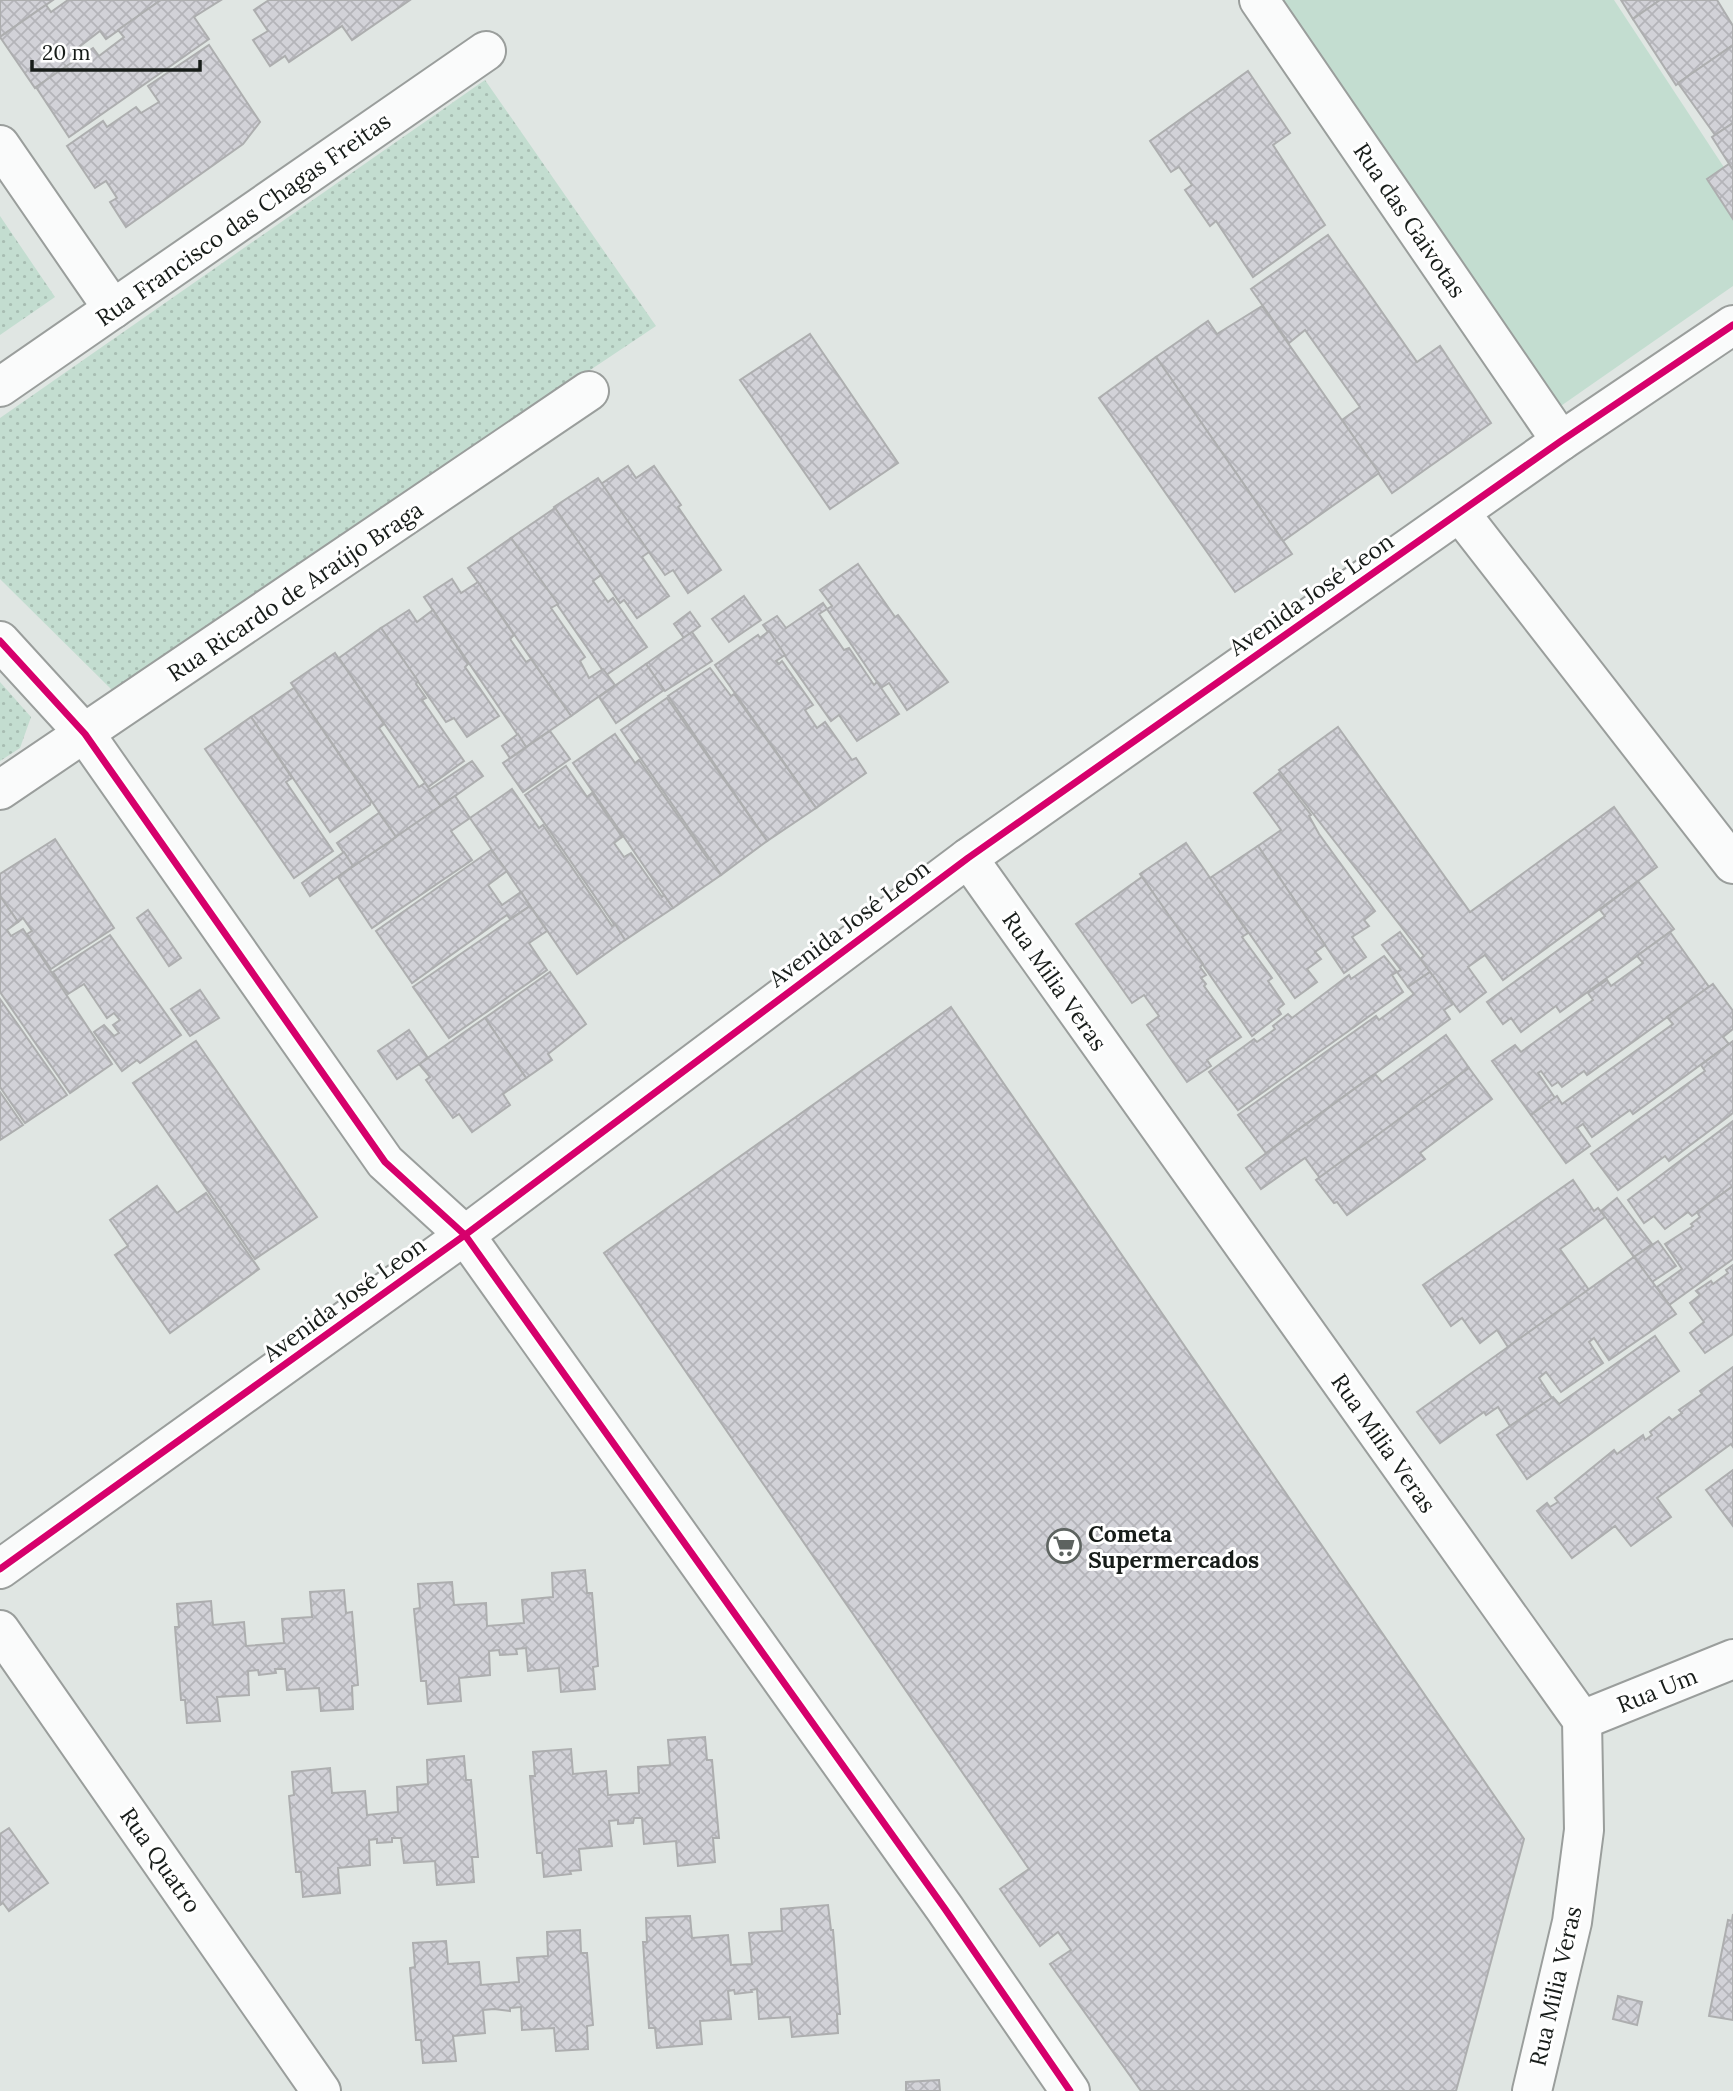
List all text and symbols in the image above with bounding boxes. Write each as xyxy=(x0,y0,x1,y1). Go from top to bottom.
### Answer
scale bar xyxy=(32,28,200,72)
text: 20 m xyxy=(42,39,91,66)
street label: Rua Francisco das Chagas Freitas xyxy=(90,106,396,332)
street label: Rua das Gaivotas xyxy=(1347,137,1473,303)
street label: Rua Ricardo de Araújo Braga xyxy=(162,494,428,687)
street label: Avenida José Leon xyxy=(1222,526,1399,662)
street label: Avenida José Leon xyxy=(762,853,935,994)
street label: Rua Milia Veras xyxy=(996,906,1114,1056)
street label: Avenida José Leon xyxy=(256,1230,431,1368)
street label: Rua Milia Veras xyxy=(1325,1368,1443,1518)
place label: Cometa Supermercados xyxy=(1088,1519,1259,1574)
supermarket icon: Cometa Supermercados xyxy=(1045,1527,1083,1565)
street label: Rua Um xyxy=(1613,1661,1701,1719)
street label: Rua Quatro xyxy=(114,1802,208,1918)
street label: Rua Milia Veras xyxy=(1523,1903,1587,2069)

